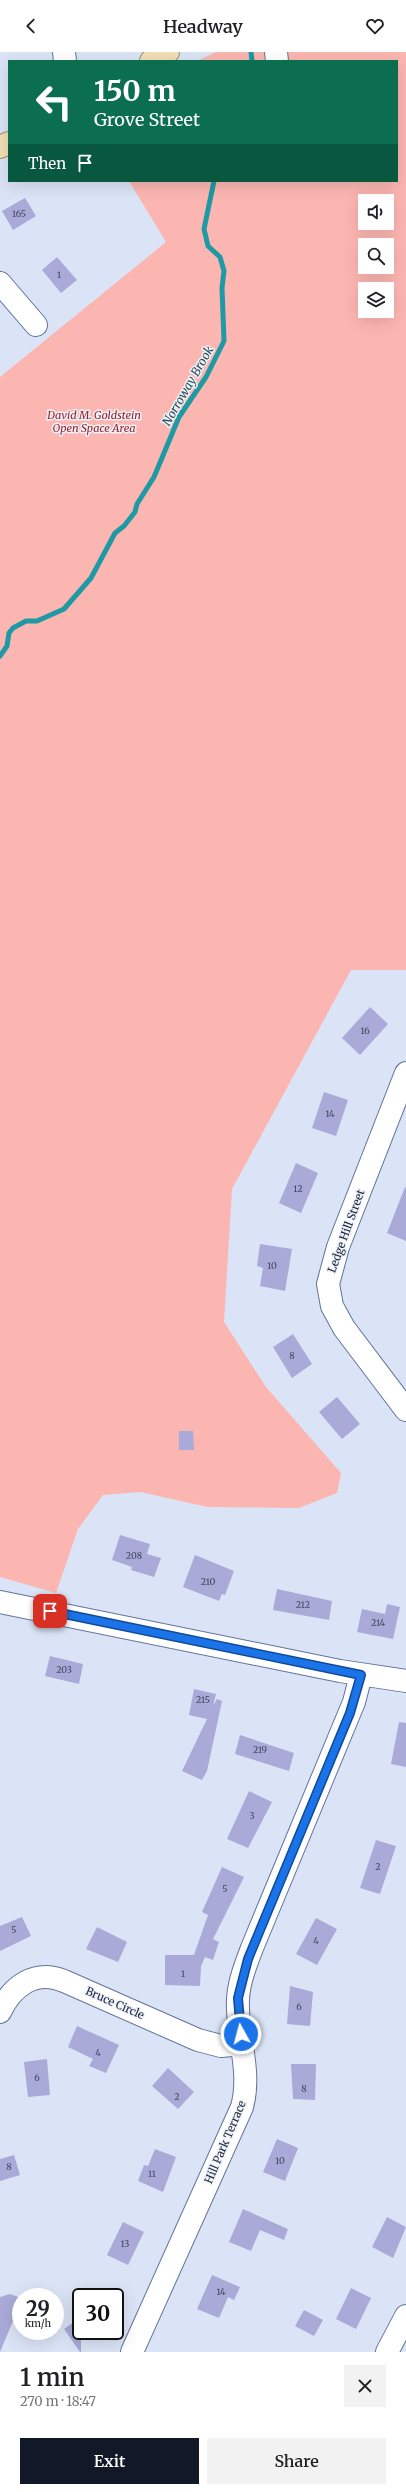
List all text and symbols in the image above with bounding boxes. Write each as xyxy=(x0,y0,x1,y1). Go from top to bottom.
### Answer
icon: back xyxy=(20,15,42,37)
text: Headway xyxy=(163,15,243,38)
icon: heart xyxy=(364,15,386,37)
text: 150 m xyxy=(94,73,176,109)
icon: left xyxy=(28,76,80,128)
text: Grove Street xyxy=(94,108,200,131)
icon: arrive xyxy=(74,152,96,174)
text: Then xyxy=(28,154,66,173)
map controls xyxy=(358,194,394,318)
button: sound xyxy=(358,194,394,230)
house number: 165 xyxy=(12,208,26,219)
button: search xyxy=(358,238,394,274)
house number: 1 xyxy=(57,269,61,280)
button: layers xyxy=(358,282,394,318)
water label: Norroway Brook xyxy=(159,343,217,428)
park label: David M. Goldstein Open Space Area xyxy=(46,408,141,435)
house number: 16 xyxy=(360,1025,370,1036)
house number: 14 xyxy=(325,1108,335,1119)
house number: 12 xyxy=(293,1183,303,1194)
street label: Ledge Hill Street xyxy=(324,1187,368,1275)
house number: 10 xyxy=(267,1260,277,1271)
house number: 8 xyxy=(289,1350,295,1361)
house number: 208 xyxy=(126,1550,142,1561)
house number: 210 xyxy=(201,1576,215,1587)
pin xyxy=(33,1594,67,1628)
house number: 212 xyxy=(296,1599,310,1610)
icon: arrive xyxy=(39,1600,61,1622)
house number: 214 xyxy=(371,1617,386,1628)
house number: 203 xyxy=(56,1664,72,1675)
house number: 215 xyxy=(196,1694,210,1705)
house number: 219 xyxy=(253,1744,267,1755)
house number: 3 xyxy=(249,1810,255,1821)
house number: 2 xyxy=(375,1861,381,1872)
house number: 5 xyxy=(222,1883,228,1894)
house number: 5 xyxy=(11,1924,17,1935)
house number: 4 xyxy=(313,1935,319,1946)
house number: 1 xyxy=(181,1968,185,1979)
street label: Bruce Circle xyxy=(83,1984,147,2022)
house number: 6 xyxy=(296,2001,302,2012)
position arrow xyxy=(220,2013,262,2055)
house number: 4 xyxy=(95,2047,101,2058)
house number: 6 xyxy=(34,2072,40,2083)
house number: 8 xyxy=(301,2083,307,2094)
house number: 2 xyxy=(174,2091,180,2102)
street label: Hill Park Terrace xyxy=(201,2098,249,2186)
house number: 10 xyxy=(275,2155,285,2166)
house number: 8 xyxy=(6,2161,12,2172)
house number: 11 xyxy=(148,2168,156,2179)
house number: 13 xyxy=(121,2238,129,2249)
house number: 14 xyxy=(216,2286,226,2297)
speed limit sign: 30 xyxy=(72,2288,124,2340)
text: 29 xyxy=(26,2296,50,2321)
text: km/h xyxy=(25,2317,51,2330)
text: 1 min xyxy=(20,2362,85,2393)
button: close xyxy=(344,2365,386,2407)
text: 270 m · 18:47 xyxy=(20,2393,96,2410)
button: Exit xyxy=(20,2438,199,2484)
button: Share xyxy=(207,2438,386,2484)

